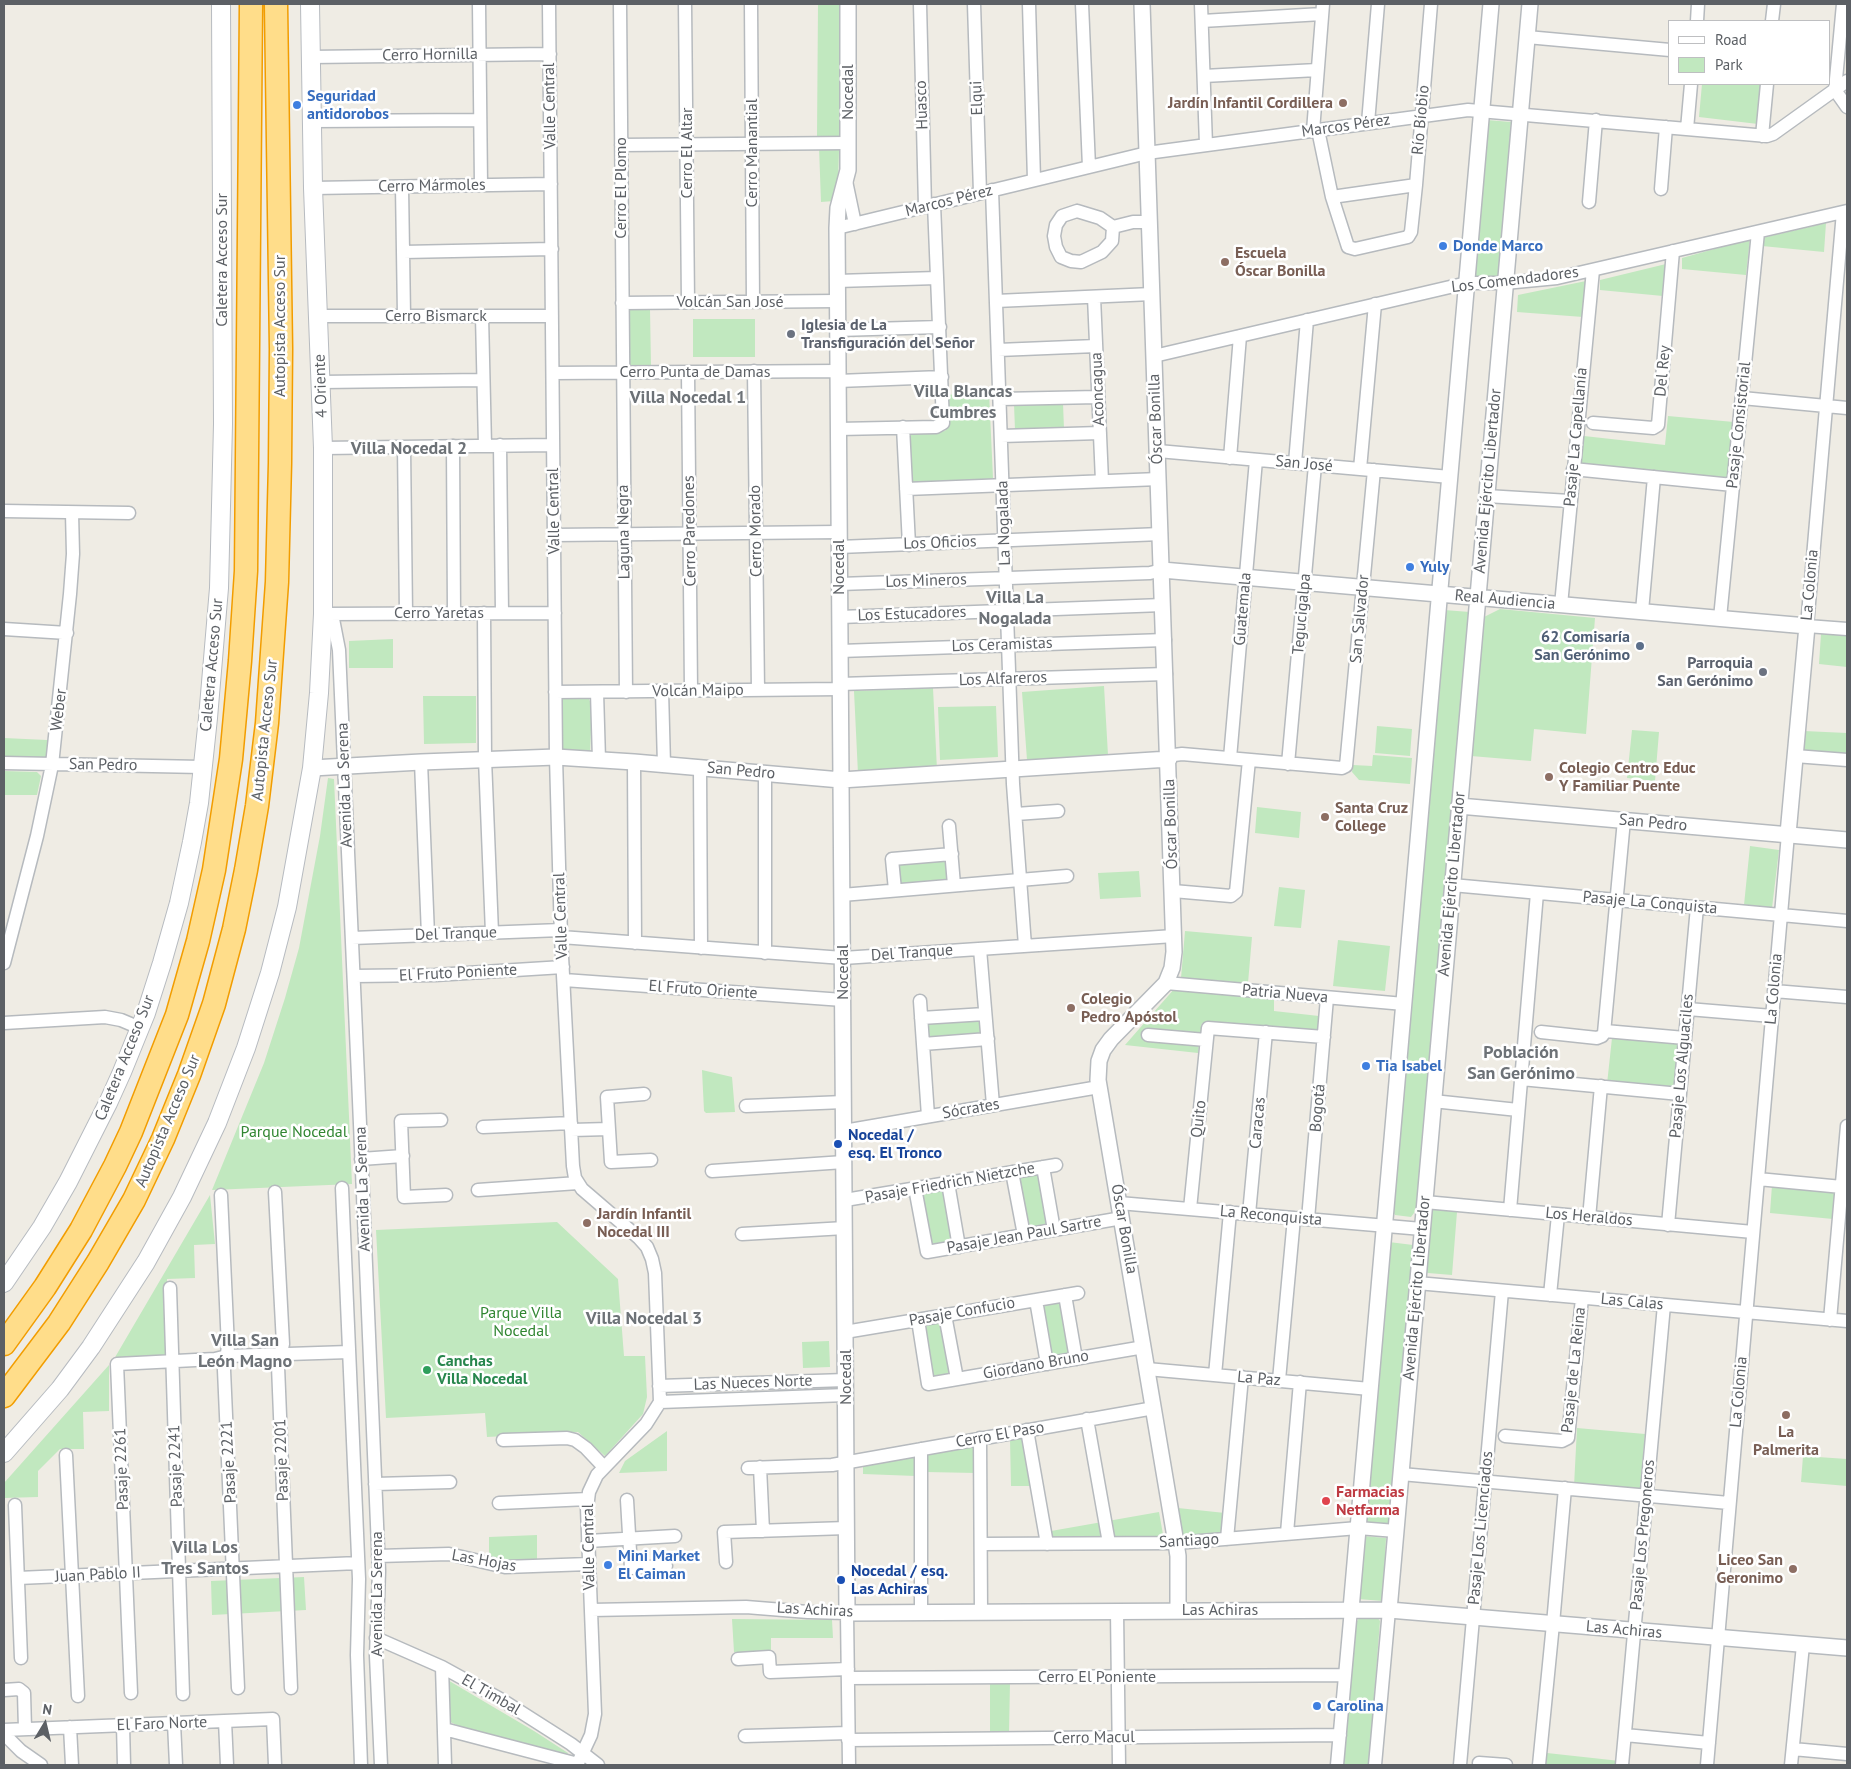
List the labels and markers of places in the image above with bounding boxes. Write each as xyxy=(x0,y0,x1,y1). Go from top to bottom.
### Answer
place label: Seguridad antidorobos xyxy=(307,86,389,124)
place label: Jardín Infantil Cordillera xyxy=(1168,93,1333,113)
marker: Jardín Infantil Cordillera xyxy=(1337,97,1349,109)
marker: Seguridad antidorobos xyxy=(291,99,303,111)
place label: Donde Marco xyxy=(1453,236,1543,256)
marker: Donde Marco xyxy=(1437,240,1449,252)
place label: Escuela Óscar Bonilla xyxy=(1235,243,1325,281)
marker: Escuela Óscar Bonilla xyxy=(1219,256,1231,268)
place label: Iglesia de La Transfiguración del Señor xyxy=(801,315,975,353)
marker: Iglesia de La Transfiguración del Señor xyxy=(785,328,797,340)
place label: Yuly xyxy=(1420,557,1449,577)
marker: Yuly xyxy=(1404,561,1416,573)
place label: 62 Comisaría San Gerónimo xyxy=(1534,627,1630,665)
marker: 62 Comisaría San Gerónimo xyxy=(1634,640,1646,652)
place label: Parroquia San Gerónimo xyxy=(1657,653,1753,691)
marker: Parroquia San Gerónimo xyxy=(1757,666,1769,678)
place label: Colegio Centro Educ Y Familiar Puente xyxy=(1559,758,1696,796)
marker: Colegio Centro Educ Y Familiar Puente xyxy=(1543,771,1555,783)
place label: Santa Cruz College xyxy=(1335,798,1408,836)
marker: Santa Cruz College xyxy=(1319,811,1331,823)
place label: Colegio Pedro Apóstol xyxy=(1081,989,1177,1027)
marker: Colegio Pedro Apóstol xyxy=(1065,1002,1077,1014)
place label: Tia Isabel xyxy=(1376,1056,1442,1076)
marker: Tia Isabel xyxy=(1360,1060,1372,1072)
place label: Nocedal / esq. El Tronco xyxy=(848,1125,942,1163)
marker: Nocedal / esq. El Tronco xyxy=(832,1138,844,1150)
place label: Jardín Infantil Nocedal III xyxy=(597,1204,691,1242)
marker: Jardín Infantil Nocedal III xyxy=(581,1217,593,1229)
place label: Canchas Villa Nocedal xyxy=(437,1351,527,1389)
marker: Canchas Villa Nocedal xyxy=(421,1364,433,1376)
marker: La Palmerita xyxy=(1780,1409,1792,1421)
place label: La Palmerita xyxy=(1753,1422,1819,1460)
place label: Farmacias Netfarma xyxy=(1336,1482,1404,1520)
marker: Farmacias Netfarma xyxy=(1320,1495,1332,1507)
place label: Mini Market El Caiman xyxy=(618,1546,700,1584)
place label: Liceo San Geronimo xyxy=(1716,1550,1783,1588)
marker: Mini Market El Caiman xyxy=(602,1559,614,1571)
place label: Nocedal / esq. Las Achiras xyxy=(851,1561,948,1599)
marker: Liceo San Geronimo xyxy=(1787,1563,1799,1575)
marker: Nocedal / esq. Las Achiras xyxy=(835,1574,847,1586)
place label: Carolina xyxy=(1327,1696,1384,1716)
marker: Carolina xyxy=(1311,1700,1323,1712)

